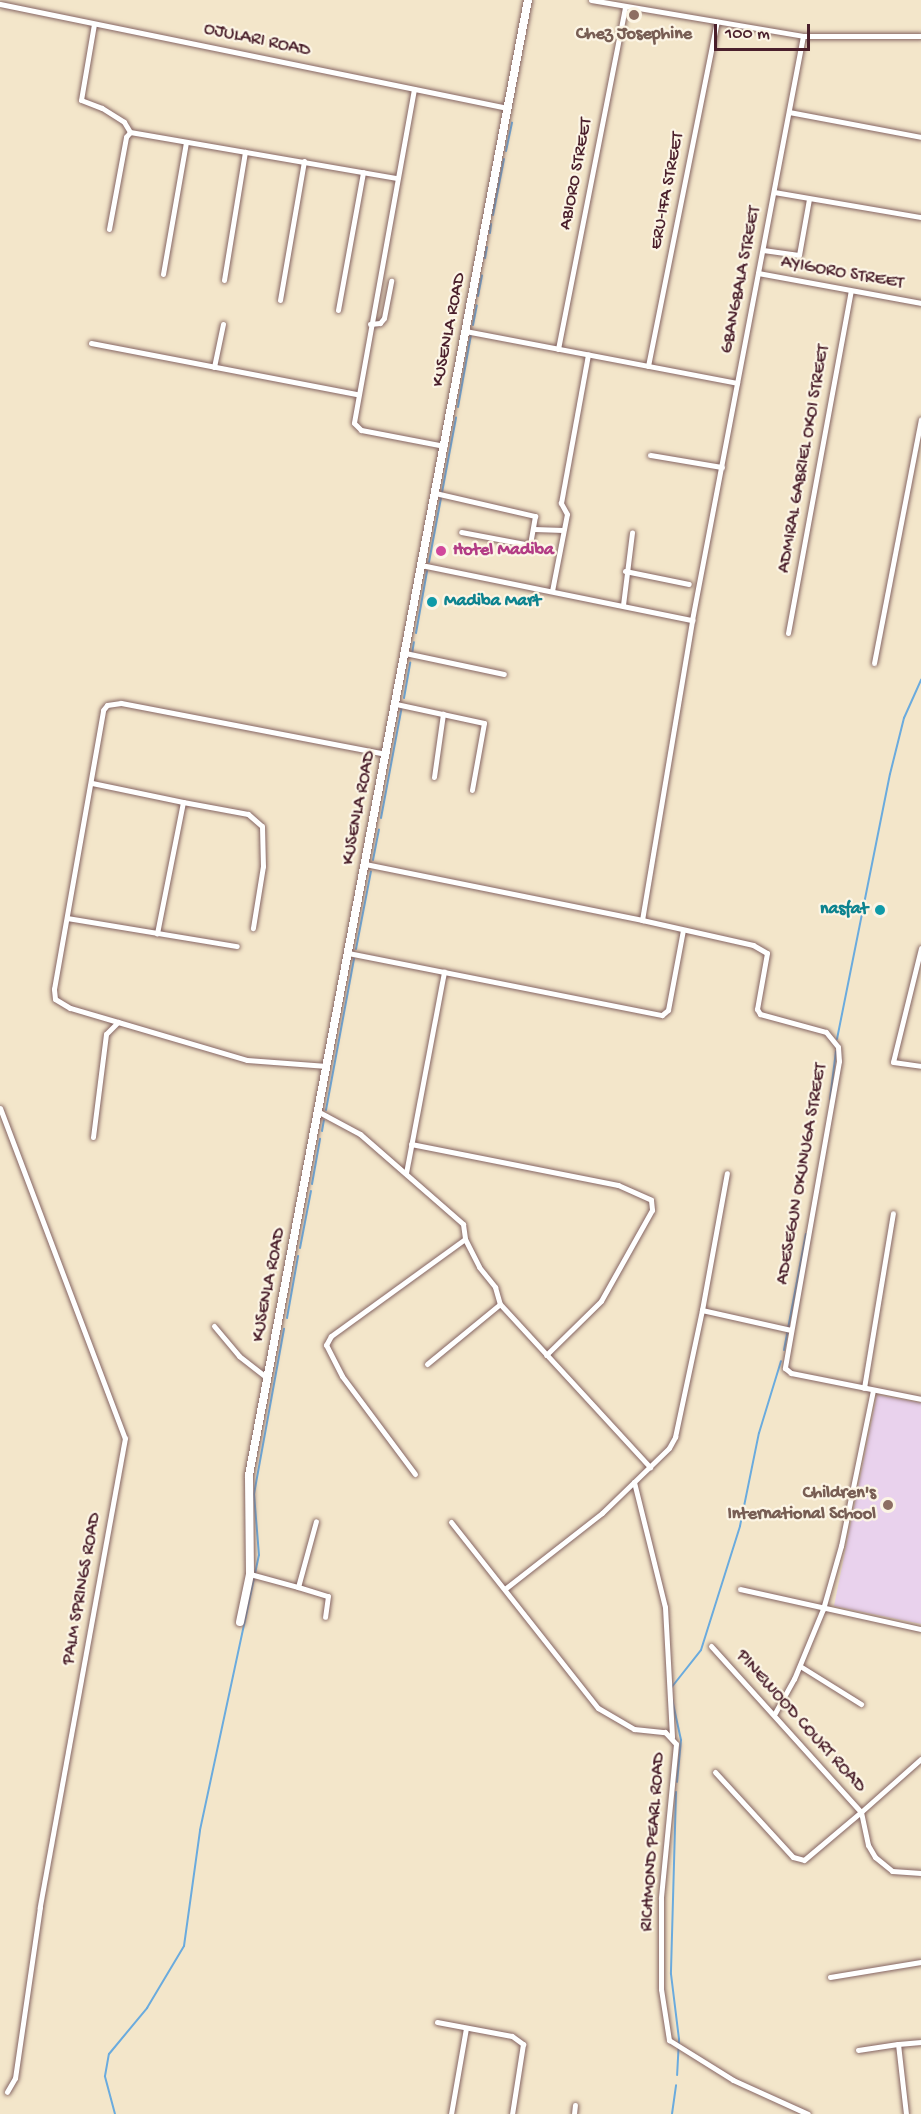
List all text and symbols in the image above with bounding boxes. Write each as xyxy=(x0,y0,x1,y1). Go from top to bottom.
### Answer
marker: Chez Josephine xyxy=(627,8,641,22)
scale bar xyxy=(717,12,813,50)
street label: OJULARI ROAD xyxy=(202,19,312,63)
place label: Chez Josephine xyxy=(576,24,692,46)
text: 100 m xyxy=(725,24,770,45)
street label: ABIORO STREET xyxy=(556,116,598,232)
street label: ERU-IFA STREET xyxy=(646,130,690,252)
street label: GBANGBALA STREET xyxy=(717,204,767,356)
street label: AYIGORO STREET xyxy=(779,253,905,295)
street label: KUSENLA ROAD xyxy=(428,271,472,389)
street label: ADMIRAL GABRIEL OKOI STREET xyxy=(774,343,836,575)
place label: Hotel Madiba xyxy=(453,540,554,562)
marker: Hotel Madiba xyxy=(434,544,448,558)
place label: Madiba Mart xyxy=(444,591,541,613)
marker: Madiba Mart xyxy=(425,595,439,609)
street label: KUSENLA ROAD xyxy=(338,749,382,867)
place label: nasfat xyxy=(820,899,868,921)
marker: nasfat xyxy=(873,903,887,917)
street label: ADESEGUN OKUNUGA STREET xyxy=(773,1062,833,1286)
street label: KUSENLA ROAD xyxy=(248,1226,292,1344)
place label: Children's International School xyxy=(727,1484,876,1526)
marker: Children's International School xyxy=(881,1498,895,1512)
street label: PALM SPRINGS ROAD xyxy=(59,1511,107,1667)
street label: PINEWOOD COURT ROAD xyxy=(730,1646,870,1798)
street label: RICHMOND PEARL ROAD xyxy=(637,1752,671,1932)

